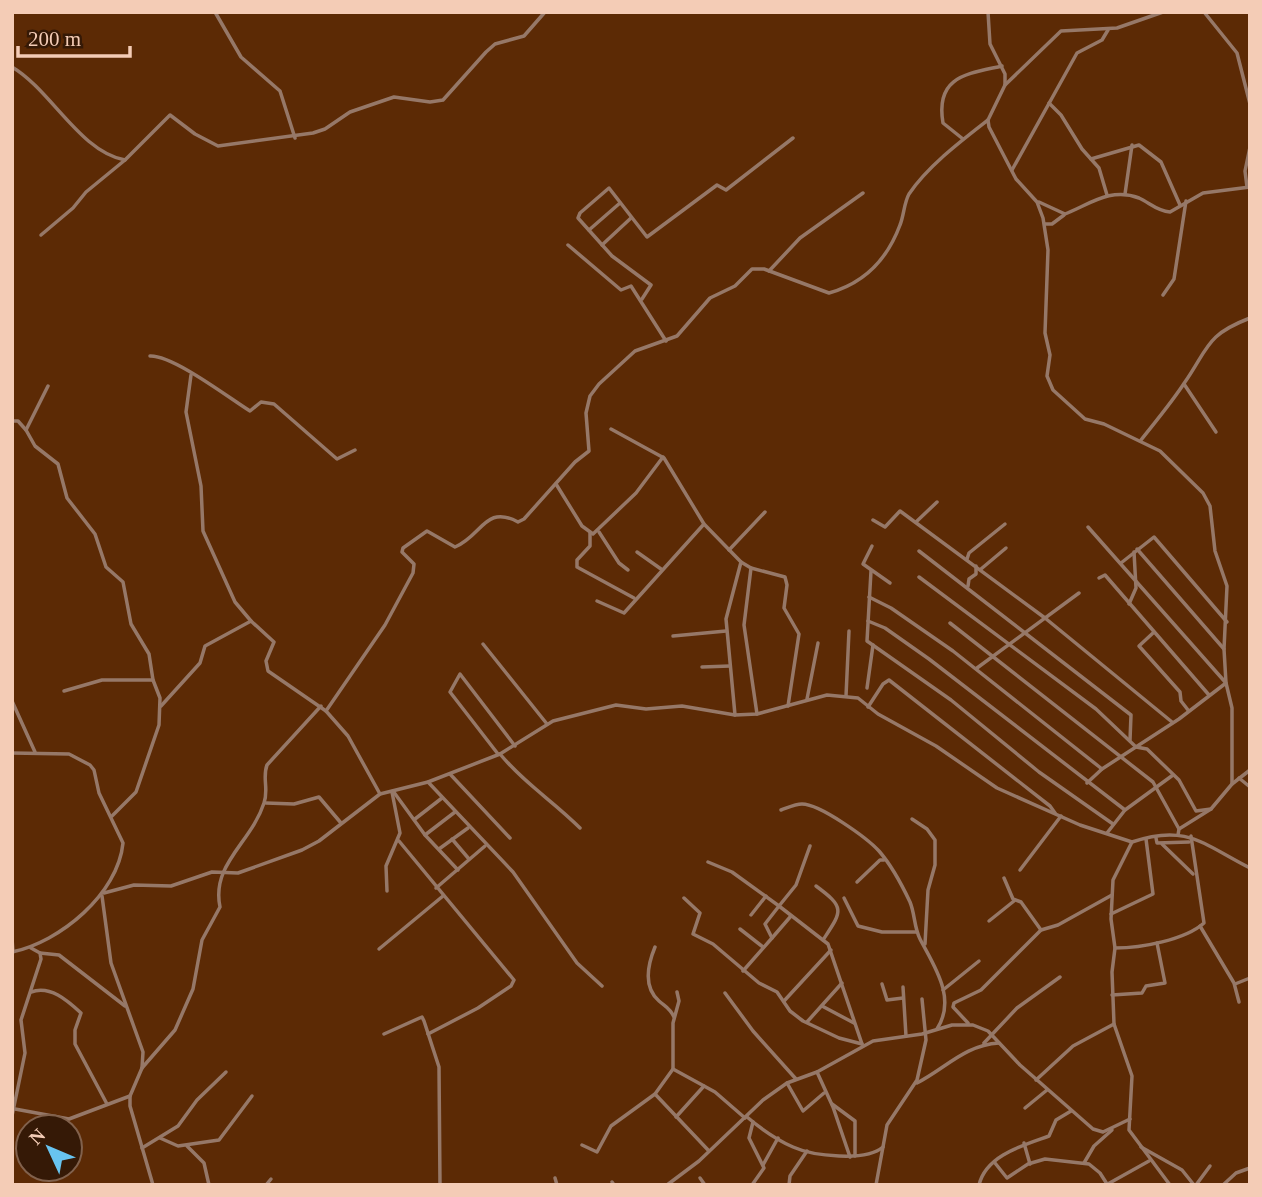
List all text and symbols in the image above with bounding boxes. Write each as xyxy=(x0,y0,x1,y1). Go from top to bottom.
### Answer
scale bar xyxy=(18,14,130,58)
text: 200 m xyxy=(28,27,81,51)
north arrow xyxy=(14,1113,84,1183)
text: N xyxy=(25,1124,50,1149)

